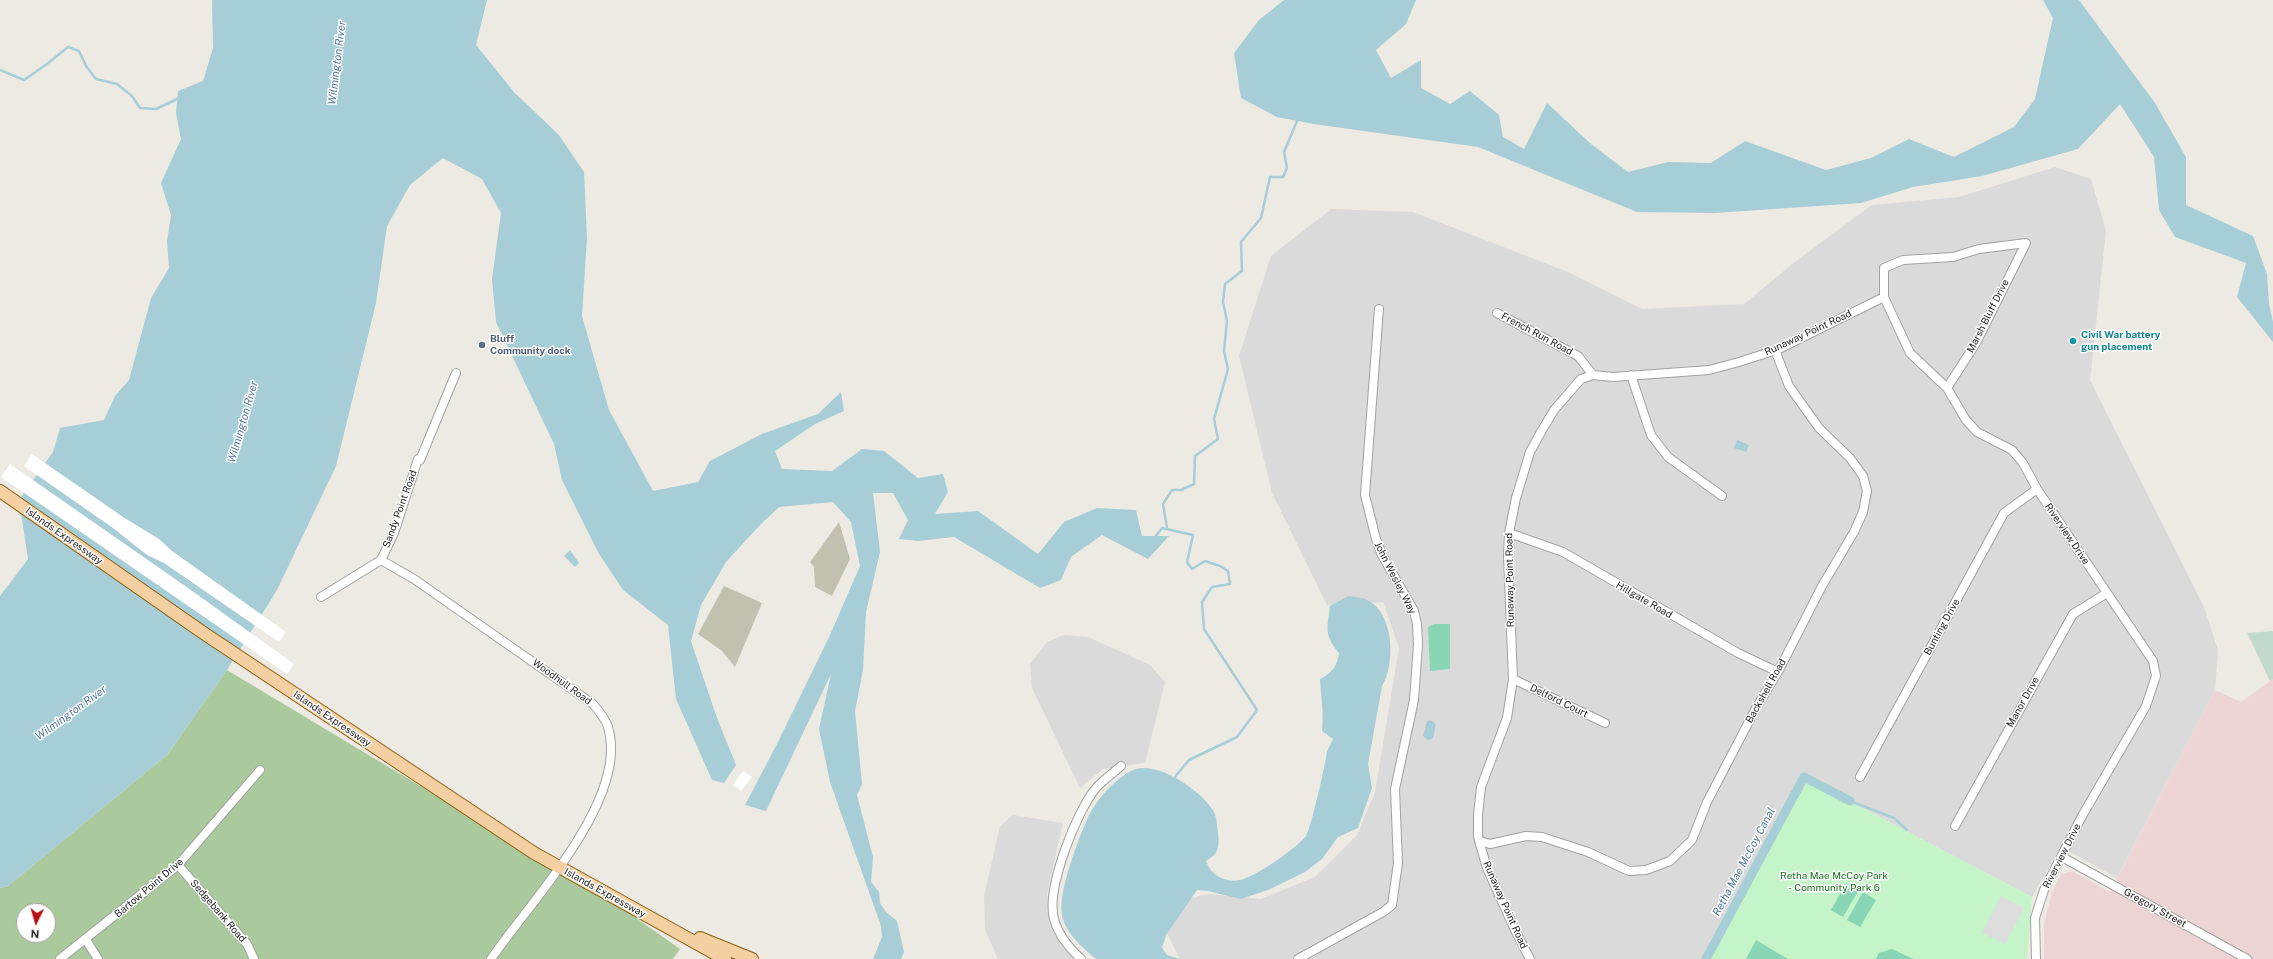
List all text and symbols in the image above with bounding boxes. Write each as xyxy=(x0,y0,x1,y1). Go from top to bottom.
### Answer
water label: Wilmington River xyxy=(325,20,349,106)
street label: Marsh Bluff Drive xyxy=(1964,277,2012,355)
street label: Runaway Point Road xyxy=(1763,308,1853,358)
street label: French Run Road xyxy=(1499,310,1575,358)
place label: Civil War battery gun placement xyxy=(2081,329,2160,352)
place label: Bluff Community dock xyxy=(490,333,571,356)
marker: Civil War battery gun placement xyxy=(2068,336,2078,346)
marker: Bluff Community dock xyxy=(477,340,487,350)
water label: Wilmington River xyxy=(225,380,261,464)
street label: Sandy Point Road xyxy=(380,469,420,549)
street label: Riverview Drive xyxy=(2042,501,2092,567)
street label: Islands Expressway xyxy=(23,505,105,567)
street label: Runaway Point Road xyxy=(1503,533,1517,627)
street label: John Wesley Way xyxy=(1372,540,1418,616)
street label: Hillgate Road xyxy=(1614,579,1674,621)
street label: Bunting Drive xyxy=(1922,597,1962,657)
street label: Woodhull Road xyxy=(530,657,594,707)
street label: Backshell Road xyxy=(1743,657,1789,725)
street label: Manor Drive xyxy=(2004,675,2042,729)
street label: Delford Court xyxy=(1528,682,1590,720)
water label: Wilmington River xyxy=(33,683,109,743)
street label: Islands Expressway xyxy=(291,689,373,749)
water label: Retha Mae McCoy Canal xyxy=(1710,806,1778,918)
street label: Riverview Drive xyxy=(2041,822,2083,890)
street label: Bartow Point Drive xyxy=(112,856,186,920)
street label: Runaway Point Road xyxy=(1480,859,1530,951)
street label: Islands Expressway xyxy=(562,866,648,920)
park label: Retha Mae McCoy Park - Community Park 6 xyxy=(1780,870,1888,894)
street label: Sedgebank Road xyxy=(188,877,248,945)
street label: Gregory Street xyxy=(2122,886,2188,930)
north arrow xyxy=(16,903,56,943)
text: N xyxy=(30,928,40,940)

